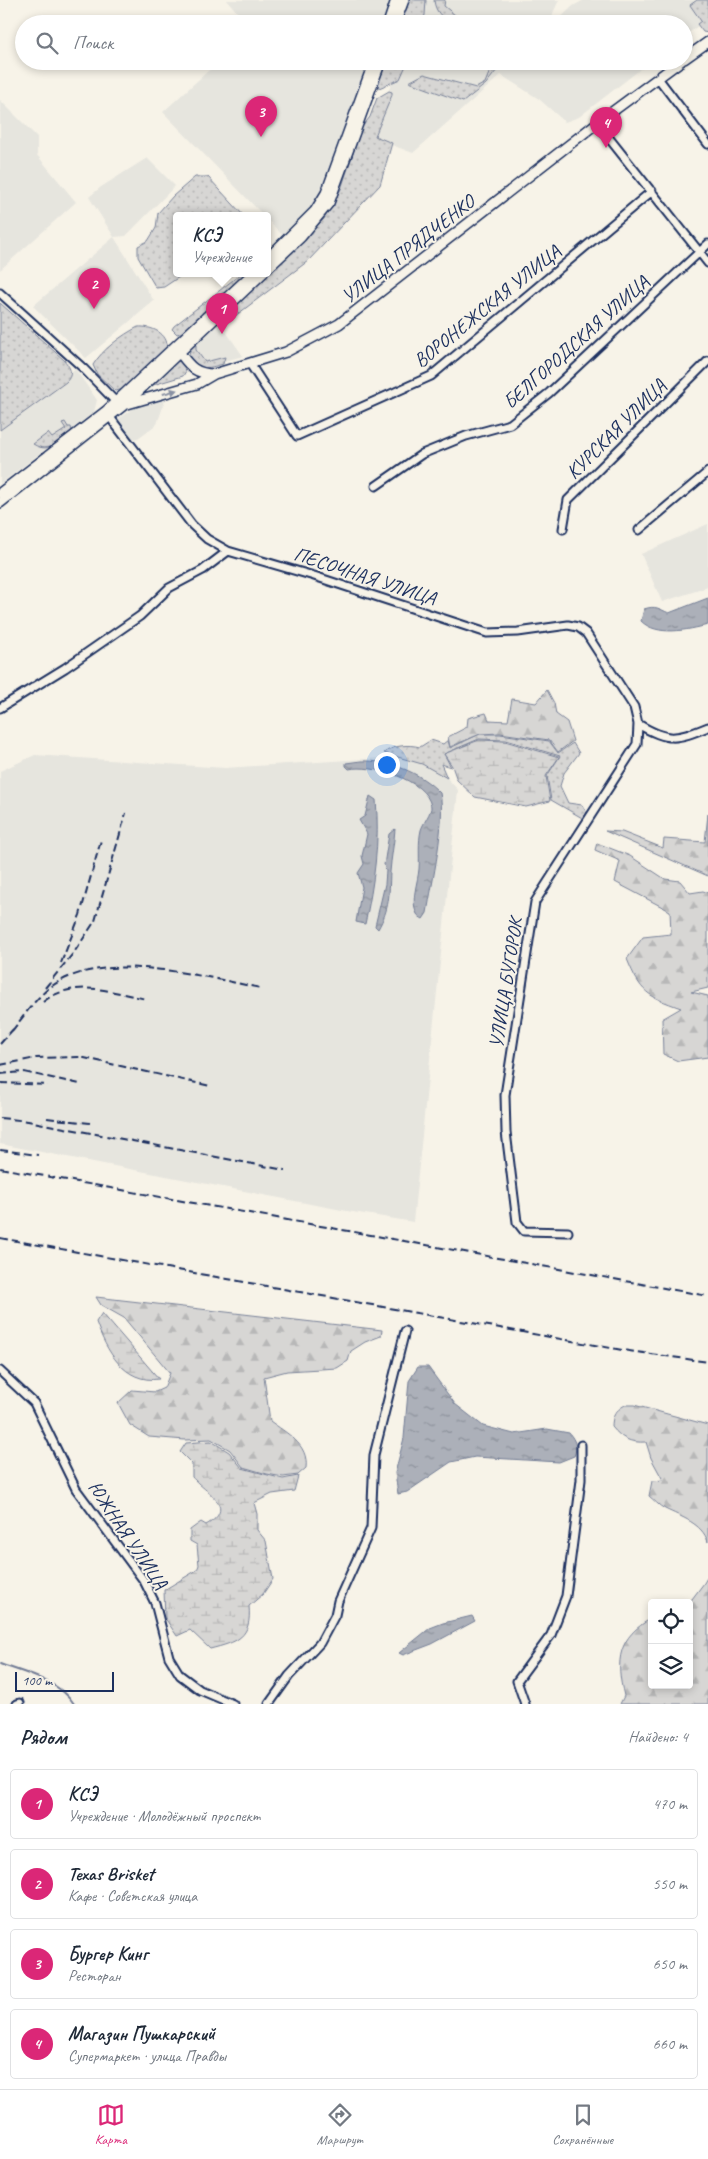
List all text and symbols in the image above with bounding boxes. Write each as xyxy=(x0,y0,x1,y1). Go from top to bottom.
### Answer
search box xyxy=(15,15,693,70)
icon: search xyxy=(33,29,61,57)
text: Поиск xyxy=(73,31,113,55)
pin: 3 xyxy=(245,96,277,137)
pin: 4 xyxy=(590,107,622,148)
street label: УЛИЦА ПРЯДЧЕНКО xyxy=(336,188,481,309)
popup xyxy=(173,212,271,277)
text: КСЭ xyxy=(192,223,222,247)
street label: ВОРОНЕЖСКАЯ УЛИЦА xyxy=(408,238,566,373)
text: Учреждение xyxy=(192,247,252,267)
pin: 2 xyxy=(78,268,110,309)
street label: БЕЛГОРОДСКАЯ УЛИЦА xyxy=(498,269,655,414)
pin: 1 xyxy=(206,293,238,334)
street label: КУРСКАЯ УЛИЦА xyxy=(561,373,672,484)
one-way arrow xyxy=(162,388,178,396)
street label: ПЕСОЧНАЯ УЛИЦА xyxy=(291,541,440,611)
your location xyxy=(374,752,400,778)
street label: УЛИЦА БУГОРОК xyxy=(483,913,529,1050)
street label: ЮЖНАЯ УЛИЦА xyxy=(83,1476,174,1595)
map controls xyxy=(648,1599,693,1689)
button: locate xyxy=(648,1599,693,1644)
button: layers xyxy=(648,1644,693,1689)
scale bar xyxy=(15,1669,114,1692)
text: 100 m xyxy=(22,1672,52,1689)
text: Рядом xyxy=(20,1724,67,1750)
text: Найдено: 4 xyxy=(628,1727,688,1747)
text: КСЭ xyxy=(68,1782,97,1806)
text: 1 xyxy=(33,1794,41,1814)
text: 470 m xyxy=(653,1794,687,1814)
text: Учреждение · Молодёжный проспект xyxy=(68,1806,260,1826)
text: Texas Brisket xyxy=(68,1862,154,1886)
text: 2 xyxy=(33,1874,41,1894)
text: 550 m xyxy=(653,1874,687,1894)
text: Кафе · Советская улица xyxy=(68,1886,197,1906)
text: Бургер Кинг xyxy=(68,1942,148,1966)
text: 3 xyxy=(33,1954,41,1974)
text: 650 m xyxy=(653,1954,687,1974)
text: Ресторан xyxy=(68,1966,121,1986)
text: Магазин Пушкарский xyxy=(68,2022,215,2046)
text: 4 xyxy=(33,2034,41,2054)
text: 660 m xyxy=(653,2034,687,2054)
text: Супермаркет · улица Правды xyxy=(68,2046,226,2066)
tab: Карта xyxy=(95,2101,127,2148)
tab: Маршрут xyxy=(317,2101,363,2148)
tab: Сохранённые xyxy=(552,2101,613,2148)

